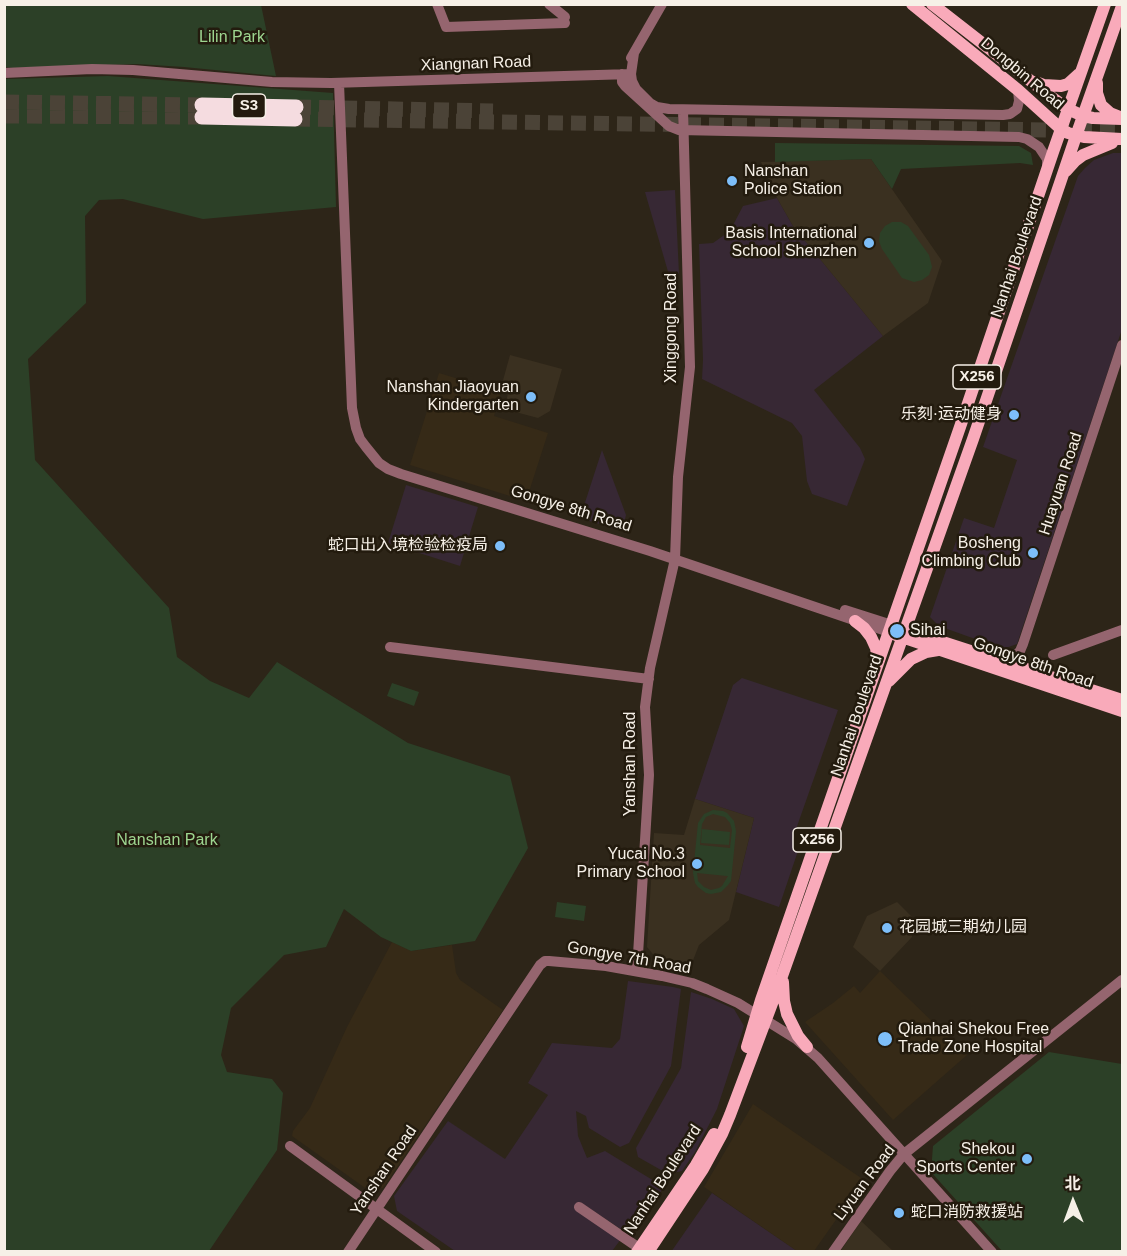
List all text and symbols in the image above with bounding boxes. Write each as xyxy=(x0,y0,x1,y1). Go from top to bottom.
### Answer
park label: Lilin Park xyxy=(199,28,265,48)
street label: Dongbin Road xyxy=(977,34,1067,114)
street label: Xiangnan Road xyxy=(421,52,531,76)
road number: S3 xyxy=(232,94,266,118)
place label: Nanshan Police Station xyxy=(744,162,842,200)
marker: Nanshan Police Station xyxy=(725,174,739,188)
street label: Nanhai Boulevard xyxy=(987,194,1047,320)
place label: Basis International School Shenzhen xyxy=(725,224,857,262)
marker: Basis International School Shenzhen xyxy=(862,236,876,250)
street label: Xinggong Road xyxy=(662,273,682,383)
road number: X256 xyxy=(953,365,1001,389)
place label: Nanshan Jiaoyuan Kindergarten xyxy=(386,378,519,416)
marker: Nanshan Jiaoyuan Kindergarten xyxy=(524,390,538,404)
place label: 乐刻·运动健身 xyxy=(901,405,1002,425)
marker: 乐刻·运动健身 xyxy=(1007,408,1021,422)
street label: Huayuan Road xyxy=(1035,430,1087,538)
street label: Gongye 8th Road xyxy=(508,481,634,537)
place label: Bosheng Climbing Club xyxy=(921,534,1021,572)
place label: 蛇口出入境检验检疫局 xyxy=(328,536,488,556)
marker: 蛇口出入境检验检疫局 xyxy=(493,539,507,553)
marker: Bosheng Climbing Club xyxy=(1026,546,1040,560)
place label: Sihai xyxy=(910,621,946,641)
marker: Sihai xyxy=(888,622,906,640)
street label: Gongye 8th Road xyxy=(971,634,1095,692)
street label: Nanhai Boulevard xyxy=(827,653,887,779)
street label: Yanshan Road xyxy=(621,712,641,816)
road number: X256 xyxy=(793,828,841,852)
park label: Nanshan Park xyxy=(116,831,218,851)
place label: Yucai No.3 Primary School xyxy=(577,845,685,883)
marker: Yucai No.3 Primary School xyxy=(690,857,704,871)
place label: 花园城三期幼儿园 xyxy=(899,918,1027,938)
marker: 花园城三期幼儿园 xyxy=(880,921,894,935)
street label: Gongye 7th Road xyxy=(566,938,692,978)
place label: Qianhai Shekou Free Trade Zone Hospital xyxy=(898,1020,1049,1058)
marker: Qianhai Shekou Free Trade Zone Hospital xyxy=(876,1030,894,1048)
street label: Nanhai Boulevard xyxy=(620,1121,706,1239)
street label: Yanshan Road xyxy=(347,1122,421,1220)
place label: Shekou Sports Center xyxy=(916,1140,1015,1178)
street label: Liyuan Road xyxy=(830,1141,900,1225)
marker: Shekou Sports Center xyxy=(1020,1152,1034,1166)
north arrow xyxy=(1043,1172,1103,1232)
text: 北 xyxy=(1065,1175,1081,1192)
place label: 蛇口消防救援站 xyxy=(911,1203,1023,1223)
marker: 蛇口消防救援站 xyxy=(892,1206,906,1220)

